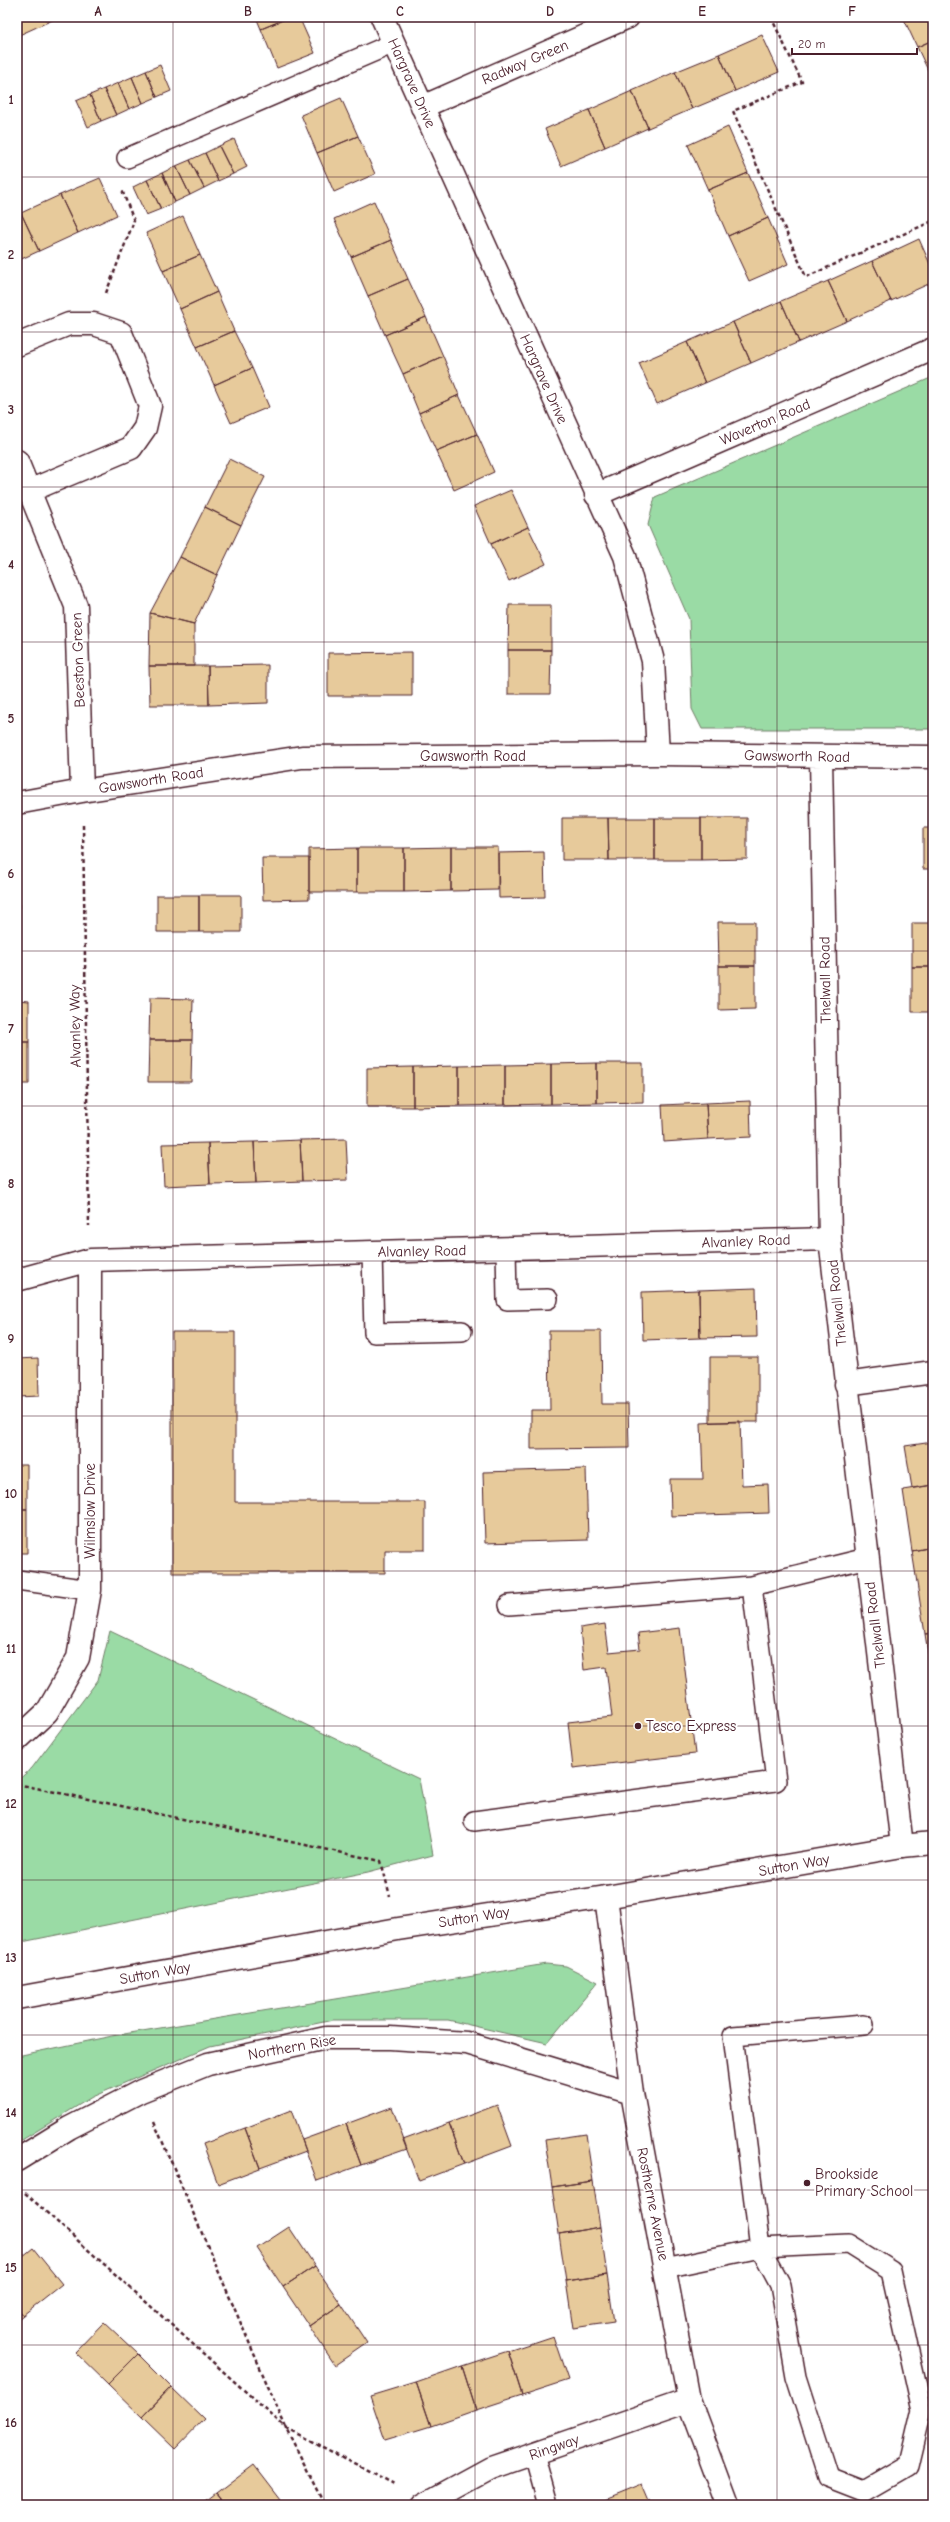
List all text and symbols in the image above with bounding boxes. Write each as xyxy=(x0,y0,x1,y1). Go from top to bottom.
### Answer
text: A xyxy=(94,4,102,19)
text: B xyxy=(244,4,252,19)
text: C xyxy=(396,4,404,19)
text: D xyxy=(546,4,554,19)
text: E xyxy=(698,4,706,19)
text: F xyxy=(848,4,856,19)
scale bar xyxy=(792,30,917,56)
street label: Hargrave Drive xyxy=(384,35,440,131)
street label: Radway Green xyxy=(479,36,571,88)
text: 20 m xyxy=(798,37,826,51)
text: 1 xyxy=(8,92,14,107)
text: 2 xyxy=(8,247,14,262)
street label: Hargrave Drive xyxy=(516,331,572,427)
street label: Waverton Road xyxy=(717,395,813,449)
text: 3 xyxy=(8,402,14,417)
text: 4 xyxy=(8,557,14,572)
street label: Beeston Green xyxy=(67,612,89,708)
text: 5 xyxy=(8,711,15,726)
street label: Gawsworth Road xyxy=(744,746,850,766)
street label: Gawsworth Road xyxy=(420,747,526,765)
street label: Gawsworth Road xyxy=(97,763,205,797)
text: 6 xyxy=(8,866,15,881)
street label: Thelwall Road xyxy=(815,936,835,1024)
street label: Alvanley Way xyxy=(65,984,85,1068)
text: 7 xyxy=(8,1021,14,1036)
text: 8 xyxy=(8,1176,14,1191)
street label: Alvanley Road xyxy=(701,1230,791,1252)
street label: Alvanley Road xyxy=(377,1241,467,1261)
street label: Thelwall Road xyxy=(823,1259,851,1347)
text: 9 xyxy=(8,1331,15,1346)
street label: Wilmslow Drive xyxy=(81,1463,99,1559)
text: 10 xyxy=(5,1486,17,1501)
street label: Thelwall Road xyxy=(861,1581,889,1669)
text: 11 xyxy=(6,1641,16,1656)
place label: Tesco Express xyxy=(646,1717,736,1735)
marker: Tesco Express xyxy=(633,1721,643,1731)
text: 12 xyxy=(5,1796,17,1811)
street label: Sutton Way xyxy=(757,1850,831,1880)
street label: Sutton Way xyxy=(437,1902,511,1932)
text: 13 xyxy=(5,1950,17,1965)
street label: Sutton Way xyxy=(118,1958,192,1988)
street label: Northern Rise xyxy=(247,2030,338,2064)
text: 14 xyxy=(5,2105,17,2120)
street label: Rostherne Avenue xyxy=(633,2146,673,2263)
place label: Brookside Primary School xyxy=(815,2165,913,2200)
marker: Brookside Primary School xyxy=(802,2178,812,2188)
text: 15 xyxy=(5,2260,17,2275)
text: 16 xyxy=(5,2415,17,2430)
street label: Ringway xyxy=(527,2430,582,2464)

